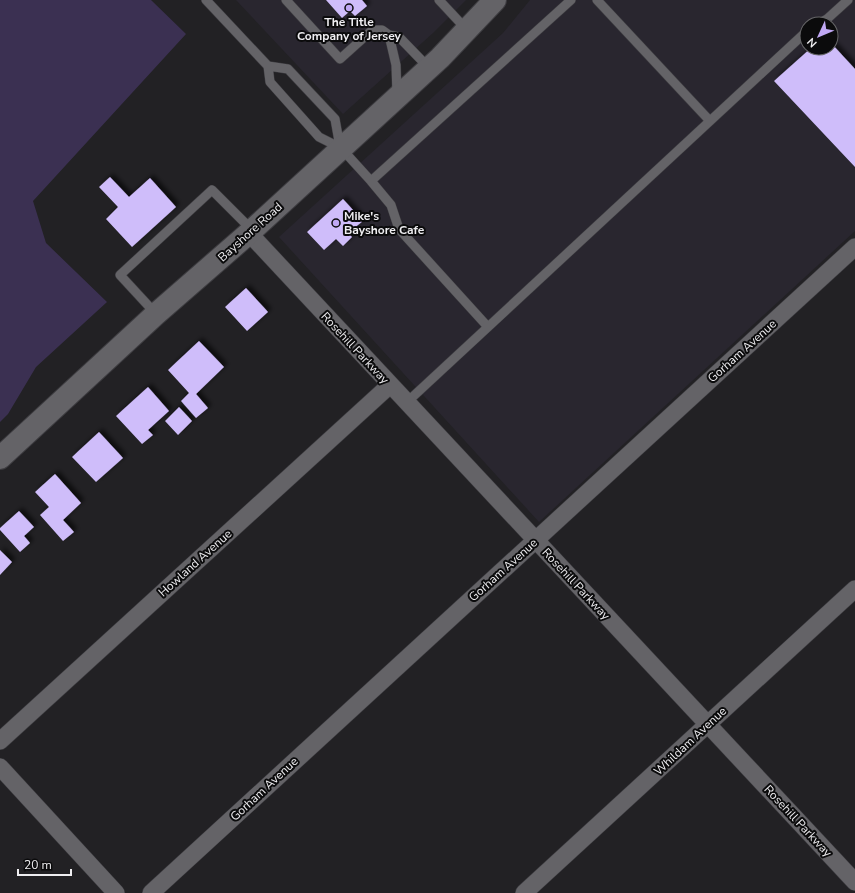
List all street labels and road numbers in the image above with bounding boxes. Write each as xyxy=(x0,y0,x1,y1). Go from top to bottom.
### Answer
street label: Bayshore Road xyxy=(214,199,286,265)
street label: Rosehill Parkway xyxy=(318,309,393,388)
street label: Gorham Avenue xyxy=(704,316,780,386)
street label: Howland Avenue xyxy=(155,526,235,600)
street label: Gorham Avenue xyxy=(465,535,541,605)
street label: Rosehill Parkway xyxy=(539,545,614,624)
street label: Whildam Avenue xyxy=(650,703,730,779)
street label: Gorham Avenue xyxy=(227,753,301,825)
street label: Rosehill Parkway xyxy=(761,782,836,861)

